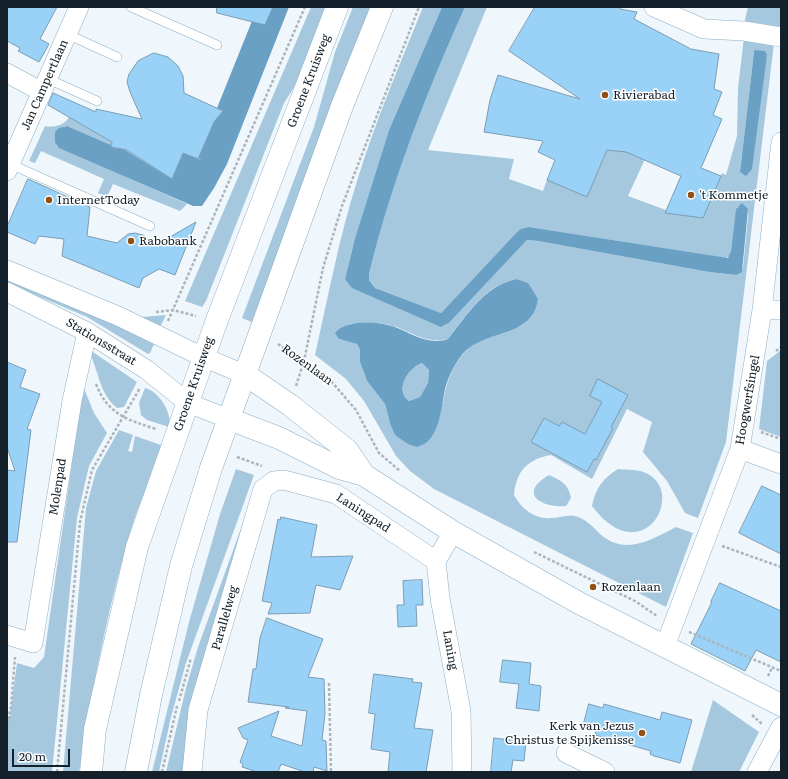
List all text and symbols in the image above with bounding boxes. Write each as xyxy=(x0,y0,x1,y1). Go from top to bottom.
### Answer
street label: Groene Kruisweg xyxy=(285,32,333,130)
street label: Jan Campertlaan xyxy=(19,37,71,133)
place label: Rivierabad xyxy=(613,88,675,102)
marker: Rivierabad xyxy=(600,90,610,100)
place label: 't Kommetje xyxy=(699,188,768,202)
marker: 't Kommetje xyxy=(686,190,696,200)
place label: InternetToday xyxy=(57,193,140,207)
marker: InternetToday xyxy=(44,195,54,205)
place label: Rabobank xyxy=(139,234,196,248)
marker: Rabobank xyxy=(126,236,136,246)
street label: Stationsstraat xyxy=(63,315,139,369)
street label: Groene Kruisweg xyxy=(171,335,217,433)
street label: Rozenlaan xyxy=(279,342,335,388)
street label: Hoogwerfsingel xyxy=(733,354,763,446)
street label: Molenpad xyxy=(46,457,70,517)
street label: Laningpad xyxy=(333,490,393,536)
place label: Rozenlaan xyxy=(601,580,661,594)
marker: Rozenlaan xyxy=(588,582,598,592)
street label: Parallelweg xyxy=(209,584,241,652)
street label: Laning xyxy=(439,629,461,671)
place label: Kerk van Jezus Christus te Spijkenisse xyxy=(505,719,634,747)
marker: Kerk van Jezus Christus te Spijkenisse xyxy=(637,728,647,738)
scale bar xyxy=(14,741,72,767)
text: 20 m xyxy=(19,747,46,765)

